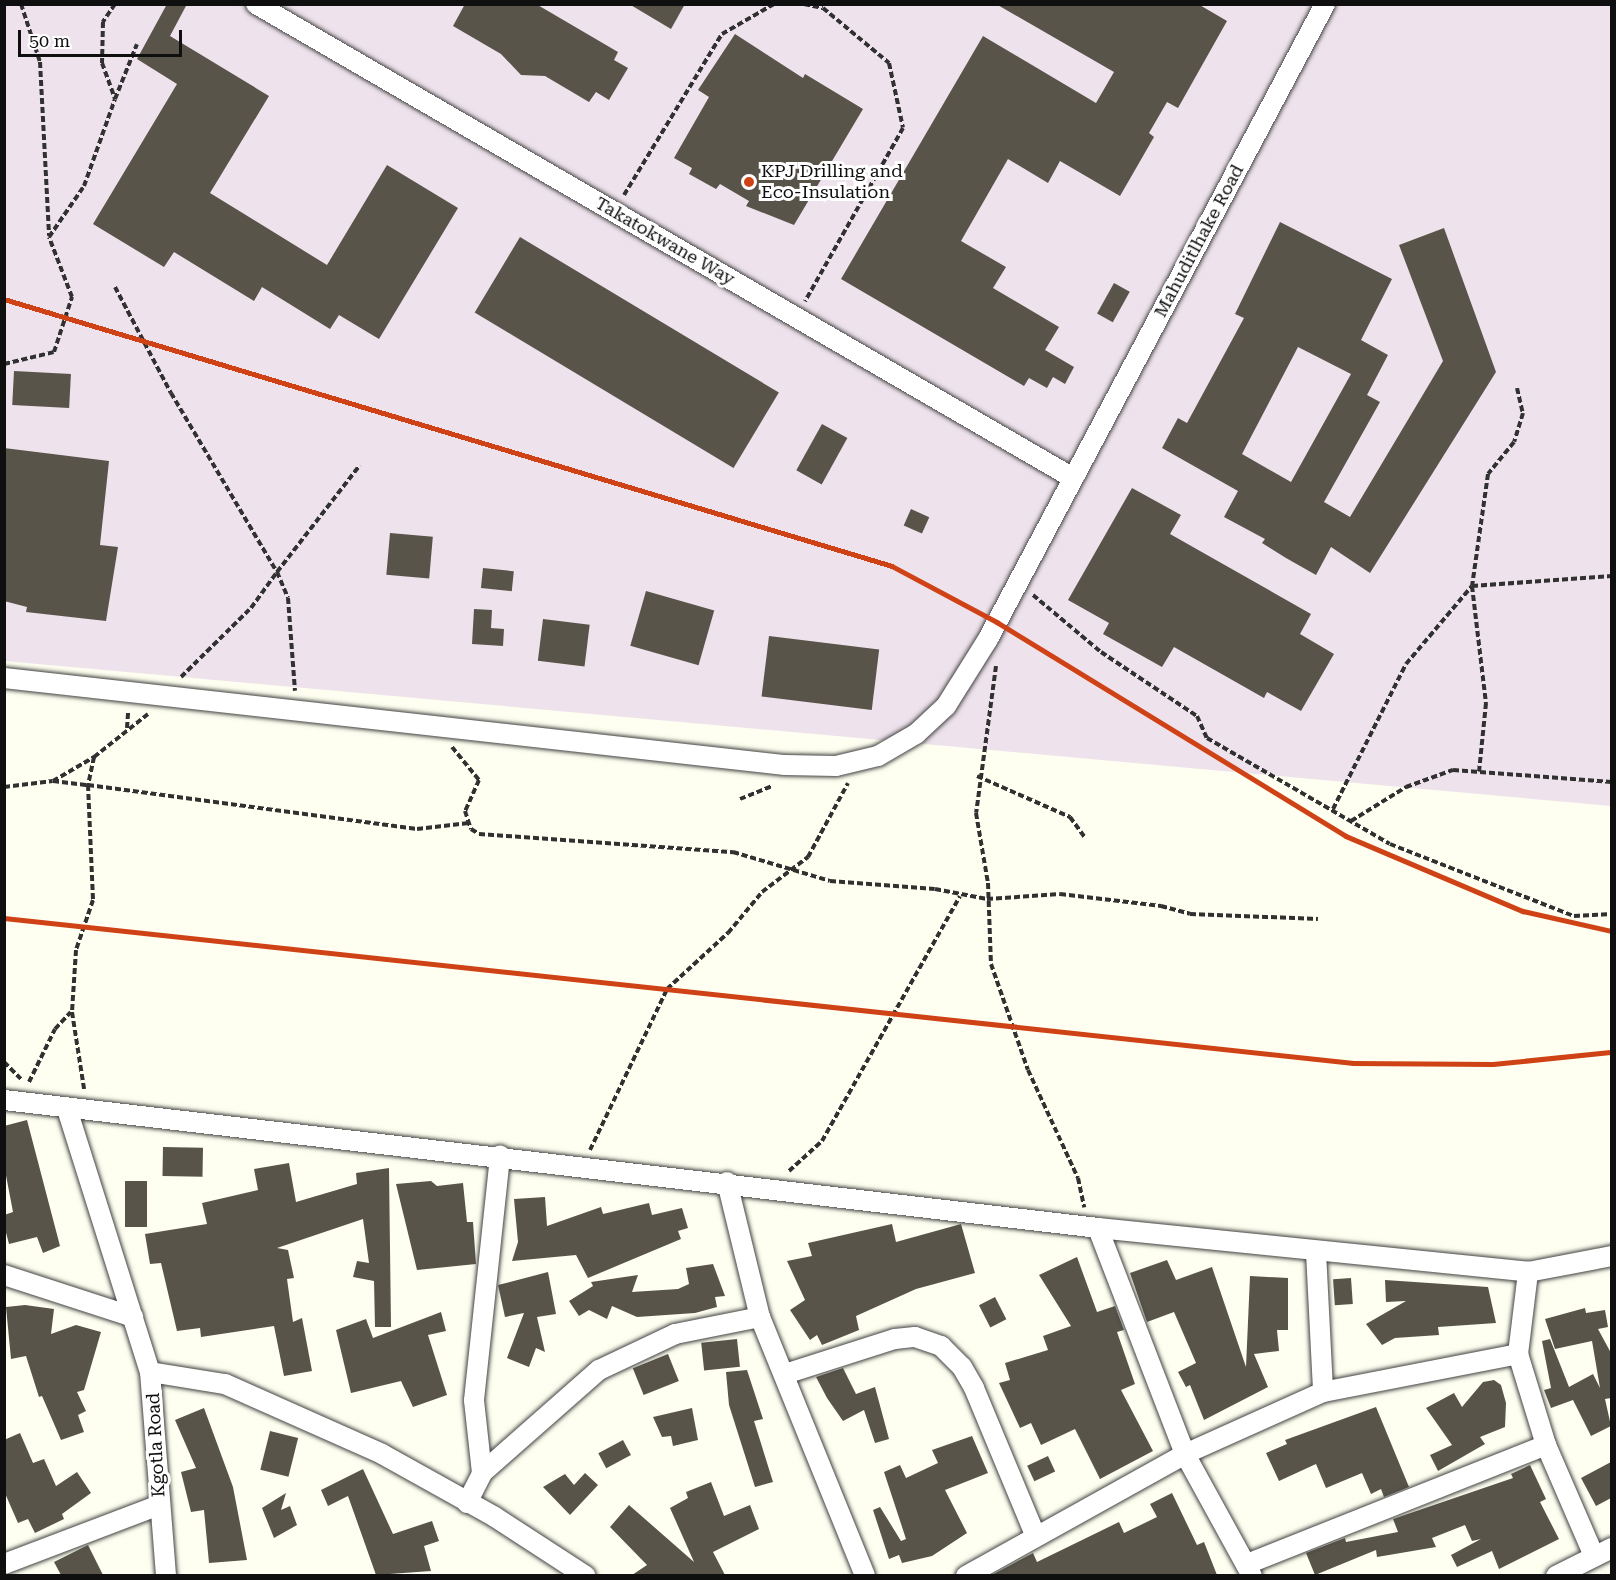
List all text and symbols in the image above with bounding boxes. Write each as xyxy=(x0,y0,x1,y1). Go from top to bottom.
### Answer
scale bar xyxy=(21,18,184,56)
text: 50 m xyxy=(29,30,70,51)
place label: KPJ Drilling and Eco-Insulation xyxy=(761,161,903,204)
street label: Mahuditlhake Road xyxy=(1150,161,1248,321)
marker: KPJ Drilling and Eco-Insulation xyxy=(742,175,756,189)
street label: Takatokwane Way xyxy=(591,192,739,290)
street label: Kgotla Road xyxy=(142,1392,170,1498)

